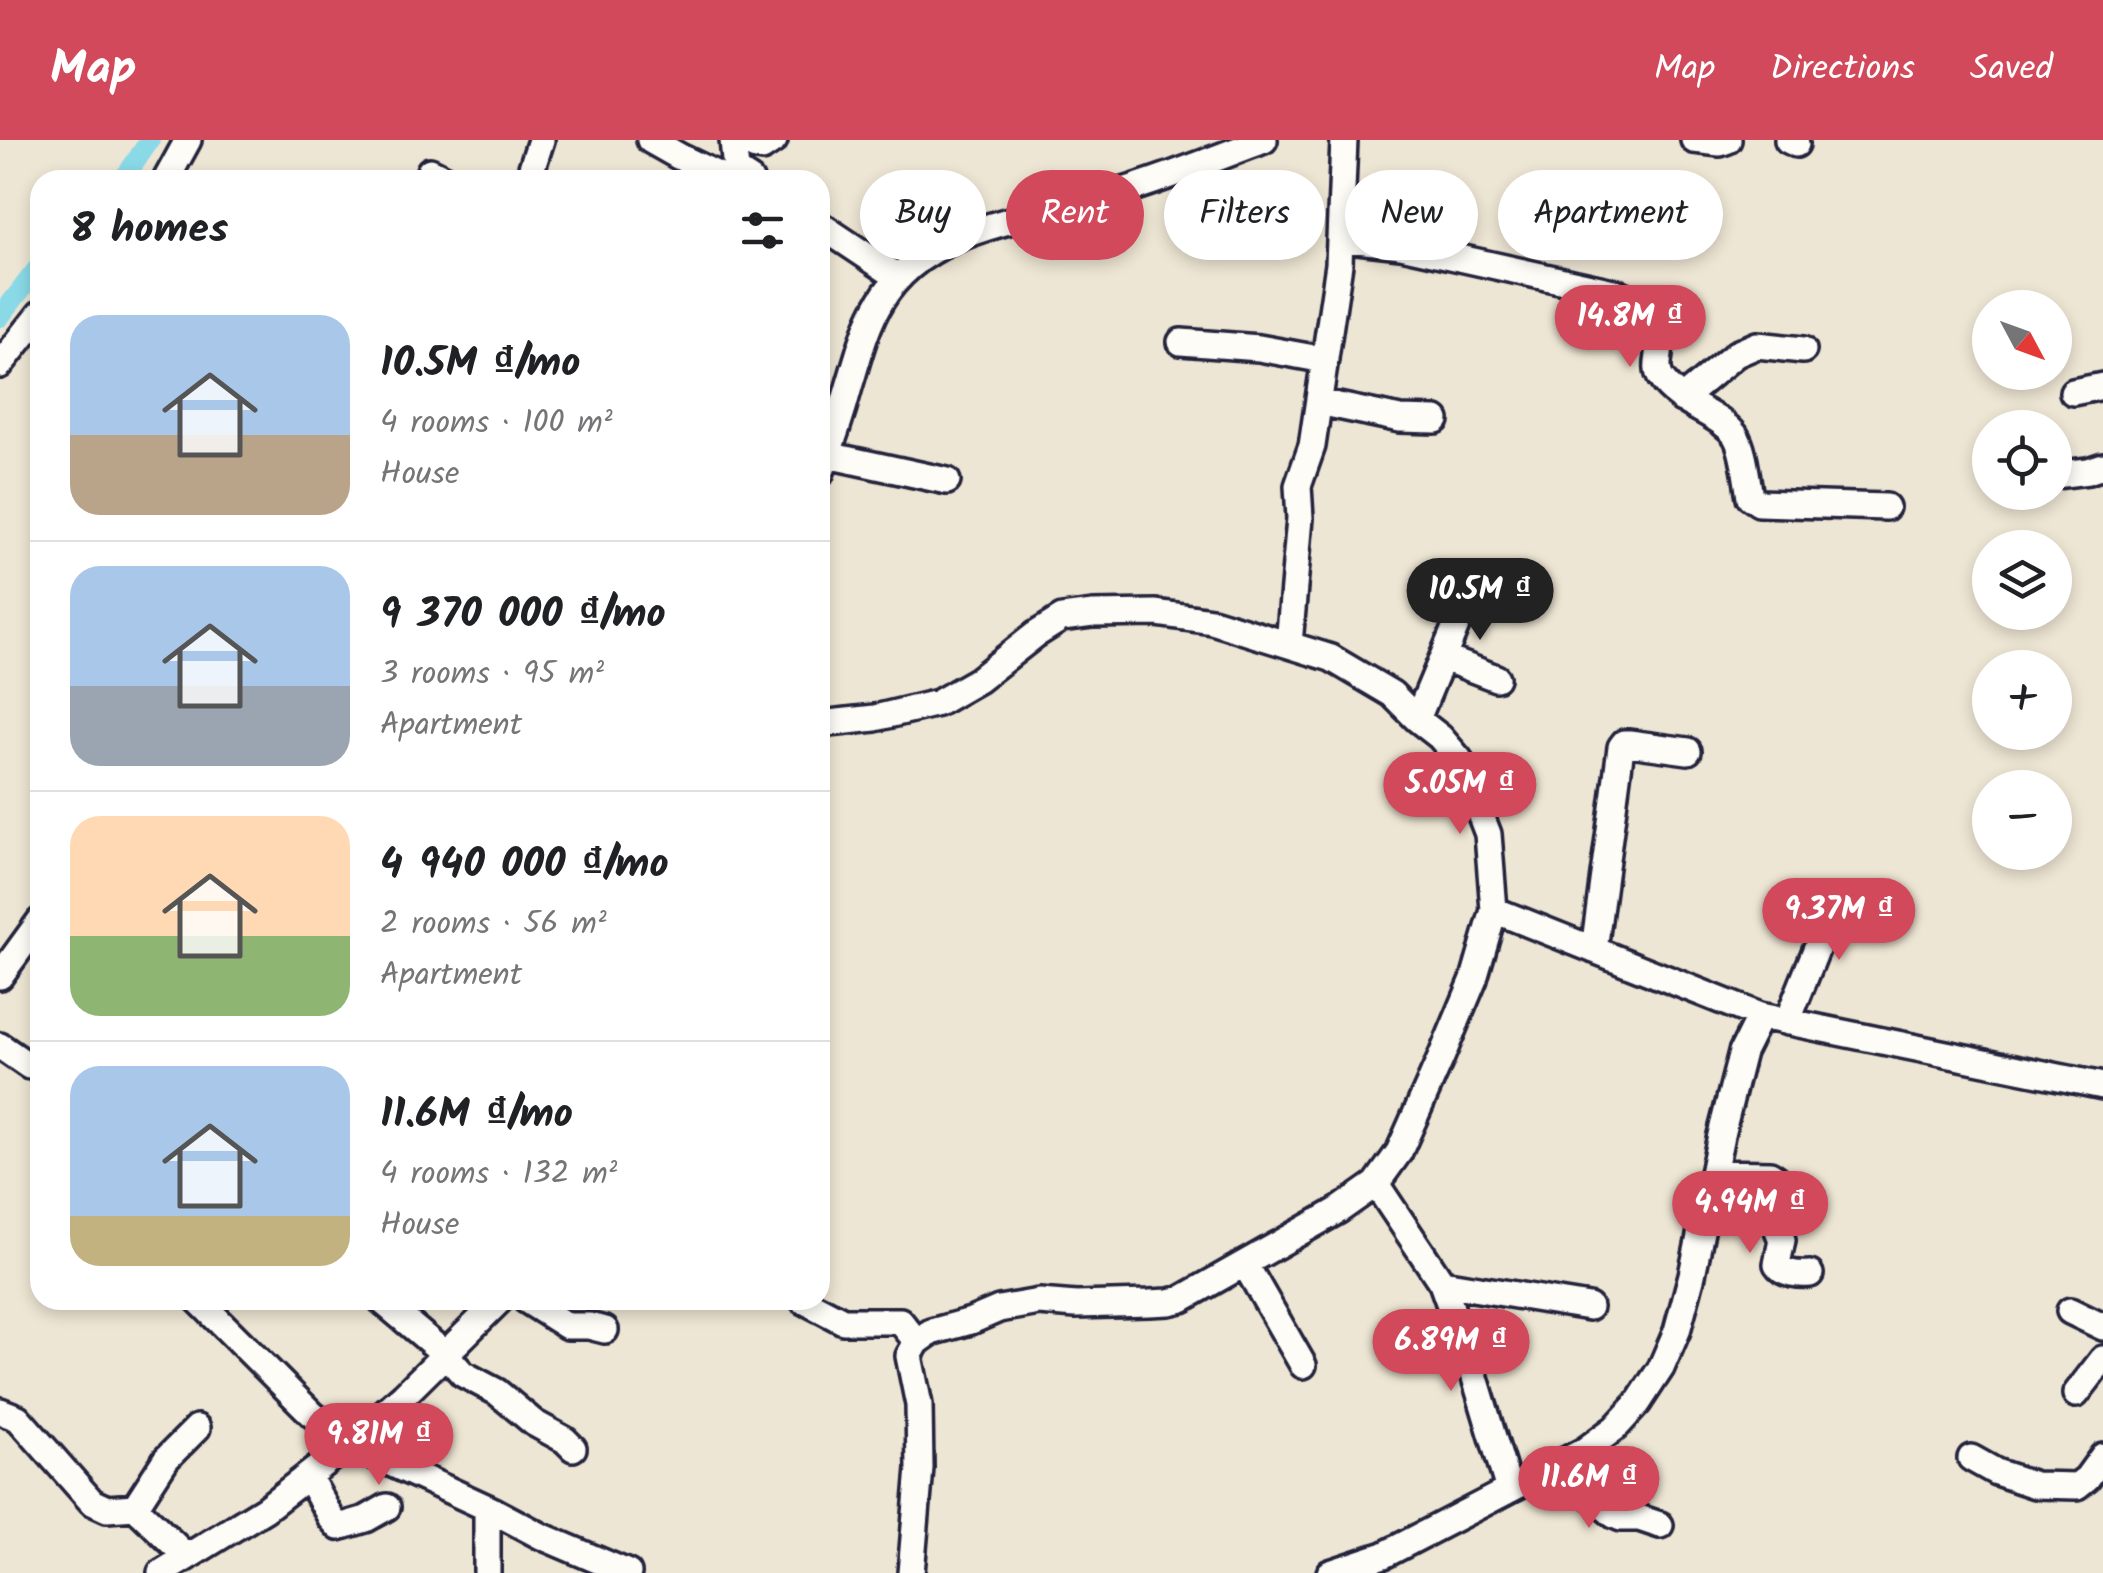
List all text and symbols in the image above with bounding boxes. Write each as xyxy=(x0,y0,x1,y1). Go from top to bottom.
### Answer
text: Map xyxy=(50,32,137,108)
text: Map xyxy=(1654,42,1715,98)
text: Directions xyxy=(1770,42,1915,98)
text: Saved xyxy=(1970,42,2053,98)
chip: Buy xyxy=(860,170,986,260)
chip: Rent xyxy=(1006,170,1144,260)
chip: Filters xyxy=(1164,170,1325,260)
chip: New xyxy=(1345,170,1478,260)
chip: Apartment xyxy=(1498,170,1723,260)
text: 8 homes xyxy=(70,197,228,264)
icon: filters xyxy=(735,203,790,258)
pin: 14.8M ₫ xyxy=(1538,285,1722,370)
north arrow xyxy=(1972,290,2072,390)
map controls xyxy=(1972,290,2072,870)
text: 14.8M ₫ xyxy=(1577,292,1683,343)
text: 10.5M ₫/mo xyxy=(380,331,580,398)
icon: home xyxy=(150,355,270,475)
text: 4 rooms · 100 m² xyxy=(380,398,613,449)
button: locate xyxy=(1972,410,2072,510)
text: House xyxy=(380,449,459,500)
button: layers xyxy=(1972,530,2072,630)
pin: 10.5M ₫ xyxy=(1388,558,1572,643)
text: 10.5M ₫ xyxy=(1429,565,1531,616)
text: 9 370 000 ₫/mo xyxy=(380,582,666,649)
icon: home xyxy=(150,606,270,726)
text: 3 rooms · 95 m² xyxy=(380,649,604,700)
button: + xyxy=(1972,650,2072,750)
text: Apartment xyxy=(380,700,522,751)
pin: 5.05M ₫ xyxy=(1368,752,1552,837)
text: 5.05M ₫ xyxy=(1405,759,1515,810)
button: − xyxy=(1972,770,2072,870)
text: 4 940 000 ₫/mo xyxy=(380,832,669,899)
icon: home xyxy=(150,856,270,976)
pin: 9.37M ₫ xyxy=(1747,878,1931,963)
text: 9.37M ₫ xyxy=(1784,885,1894,936)
text: 2 rooms · 56 m² xyxy=(380,899,607,950)
text: Apartment xyxy=(380,950,522,1001)
text: 11.6M ₫/mo xyxy=(380,1082,573,1149)
icon: home xyxy=(150,1106,270,1226)
text: 4 rooms · 132 m² xyxy=(380,1149,617,1200)
pin: 4.94M ₫ xyxy=(1658,1171,1842,1256)
text: 4.94M ₫ xyxy=(1694,1178,1806,1229)
text: House xyxy=(380,1200,459,1251)
pin: 6.89M ₫ xyxy=(1359,1309,1543,1394)
text: 6.89M ₫ xyxy=(1395,1316,1507,1367)
pin: 9.81M ₫ xyxy=(287,1403,471,1488)
text: 9.81M ₫ xyxy=(326,1410,432,1461)
pin: 11.6M ₫ xyxy=(1497,1446,1681,1531)
text: 11.6M ₫ xyxy=(1540,1453,1638,1504)

